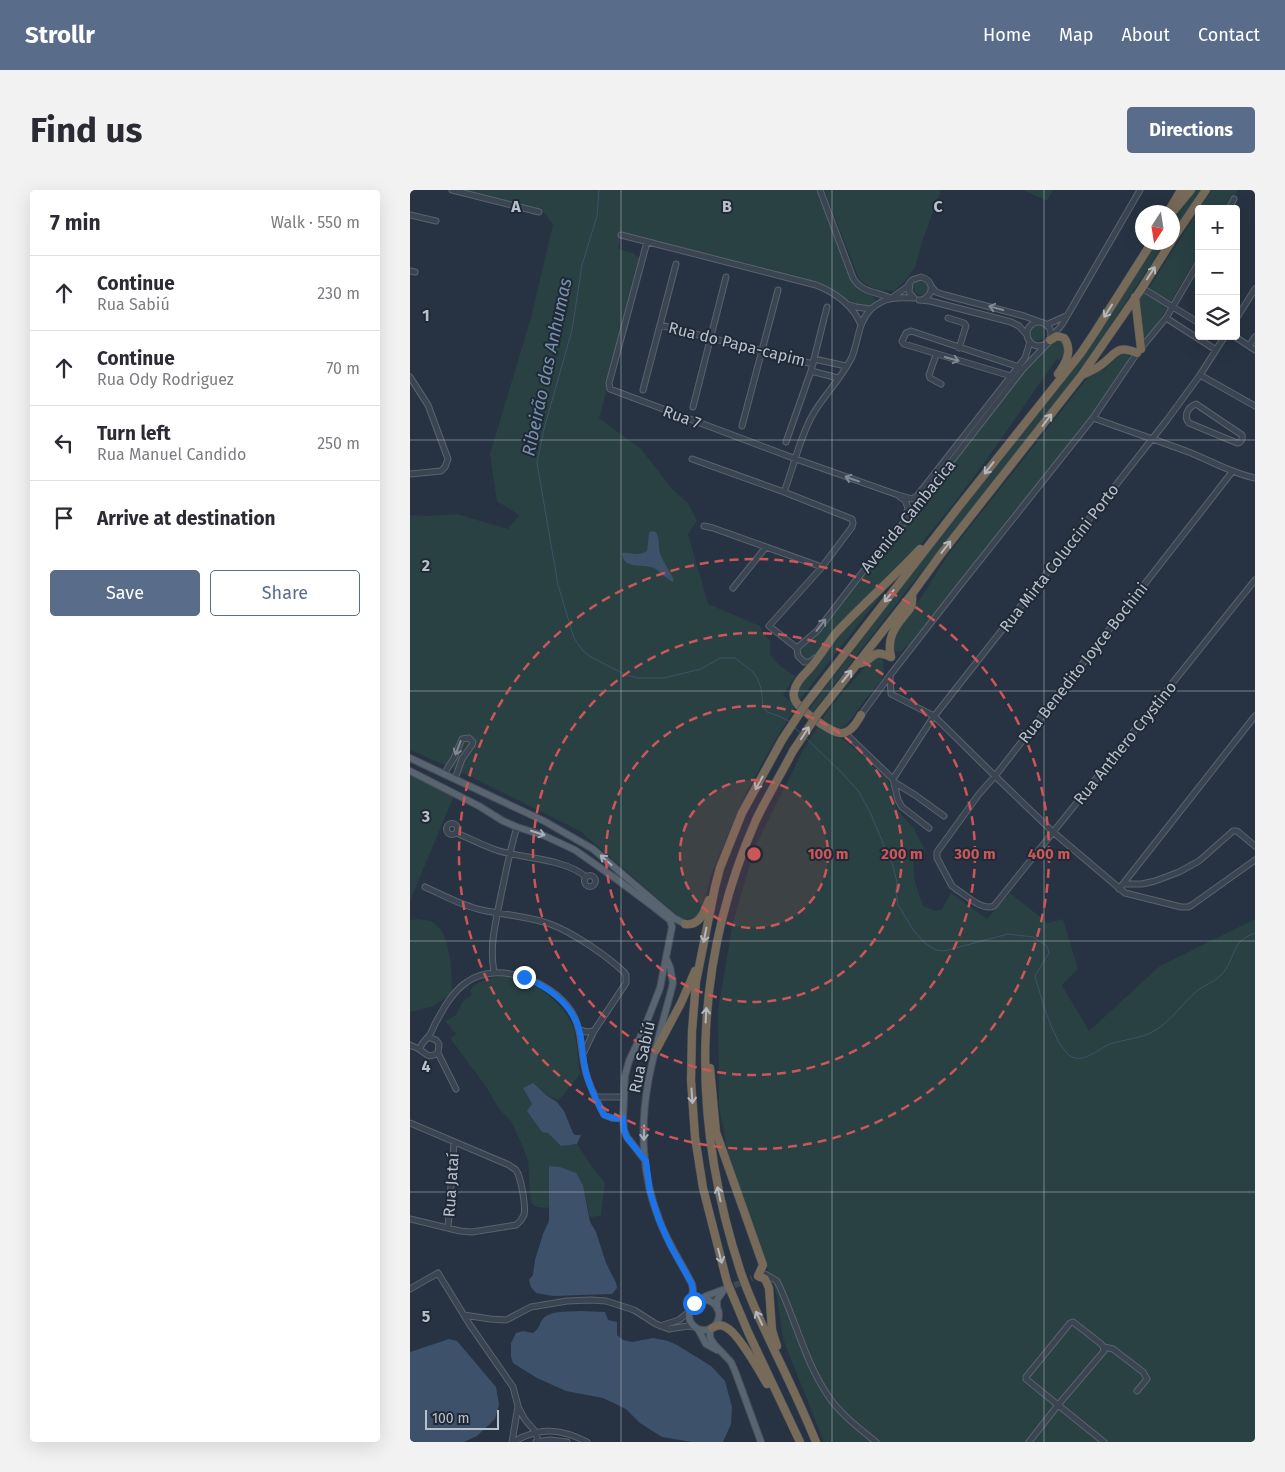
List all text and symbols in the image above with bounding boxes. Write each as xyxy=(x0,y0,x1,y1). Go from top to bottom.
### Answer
text: Strollr xyxy=(25,21,95,49)
text: Home xyxy=(983,24,1031,46)
text: Map xyxy=(1059,24,1093,46)
text: About xyxy=(1121,24,1170,46)
text: Contact xyxy=(1198,24,1260,46)
button: Directions xyxy=(1127,107,1255,153)
text: Find us xyxy=(30,109,142,151)
text: A xyxy=(510,197,521,216)
text: B xyxy=(722,197,732,216)
text: C xyxy=(933,197,943,216)
north arrow xyxy=(1135,205,1180,250)
map controls xyxy=(1195,205,1240,340)
button: + xyxy=(1195,205,1240,250)
text: 7 min xyxy=(50,210,101,236)
text: Walk · 550 m xyxy=(271,213,360,232)
button: − xyxy=(1195,250,1240,295)
one-way arrow xyxy=(1146,267,1156,281)
text: Continue xyxy=(97,272,175,295)
water label: Ribeirão das Anhumas xyxy=(517,276,577,458)
icon: ahead xyxy=(50,279,78,307)
text: 230 m xyxy=(317,284,360,303)
text: Rua Sabiú xyxy=(97,295,170,314)
button: layers xyxy=(1195,295,1240,340)
one-way arrow xyxy=(989,303,1005,313)
one-way arrow xyxy=(1103,304,1113,318)
text: 1 xyxy=(422,306,430,325)
street label: Rua do Papa-capim xyxy=(667,318,807,370)
text: Continue xyxy=(97,347,175,370)
icon: ahead xyxy=(50,354,78,382)
one-way arrow xyxy=(944,355,960,365)
text: 70 m xyxy=(326,359,360,378)
text: Rua Ody Rodriguez xyxy=(97,370,234,389)
street label: Rua 7 xyxy=(660,401,704,433)
one-way arrow xyxy=(1041,414,1052,427)
text: Turn left xyxy=(97,422,171,445)
icon: left xyxy=(50,429,78,457)
text: 250 m xyxy=(317,434,360,453)
text: Rua Manuel Candido xyxy=(97,445,246,464)
street label: Avenida Cambacica xyxy=(857,456,959,576)
one-way arrow xyxy=(983,461,994,474)
one-way arrow xyxy=(844,474,860,483)
street label: Rua Mirta Coluccini Porto xyxy=(995,480,1123,636)
icon: arrive xyxy=(50,504,78,532)
text: Arrive at destination xyxy=(97,507,276,530)
one-way arrow xyxy=(940,541,951,554)
text: 2 xyxy=(422,556,430,575)
button: Save xyxy=(50,570,200,616)
button: Share xyxy=(210,570,360,616)
street label: Rua Benedito Joyce Bochini xyxy=(1014,579,1152,747)
one-way arrow xyxy=(883,590,894,603)
one-way arrow xyxy=(816,619,827,632)
one-way arrow xyxy=(842,670,853,683)
street label: Rua Anthero Crystino xyxy=(1070,678,1180,808)
one-way arrow xyxy=(800,726,810,740)
one-way arrow xyxy=(453,740,462,755)
one-way arrow xyxy=(754,775,764,790)
text: 3 xyxy=(421,807,430,826)
one-way arrow xyxy=(530,829,546,839)
centre of rings xyxy=(745,845,763,863)
text: 100 m xyxy=(808,845,848,863)
text: 200 m xyxy=(881,845,923,863)
text: 300 m xyxy=(953,845,996,863)
text: 400 m xyxy=(1028,845,1070,863)
one-way arrow xyxy=(600,855,613,866)
one-way arrow xyxy=(700,927,710,943)
route end xyxy=(513,966,536,989)
one-way arrow xyxy=(702,1007,711,1023)
street label: Rua Sabiú xyxy=(625,1019,659,1095)
text: 4 xyxy=(421,1057,431,1076)
one-way arrow xyxy=(688,1088,697,1104)
one-way arrow xyxy=(639,1124,649,1141)
street label: Rua Jataí xyxy=(439,1152,463,1218)
one-way arrow xyxy=(714,1187,723,1203)
one-way arrow xyxy=(716,1247,726,1263)
route start xyxy=(683,1292,706,1315)
text: 5 xyxy=(422,1307,431,1326)
one-way arrow xyxy=(754,1311,764,1326)
scale bar xyxy=(425,1407,499,1430)
text: 100 m xyxy=(432,1410,469,1427)

